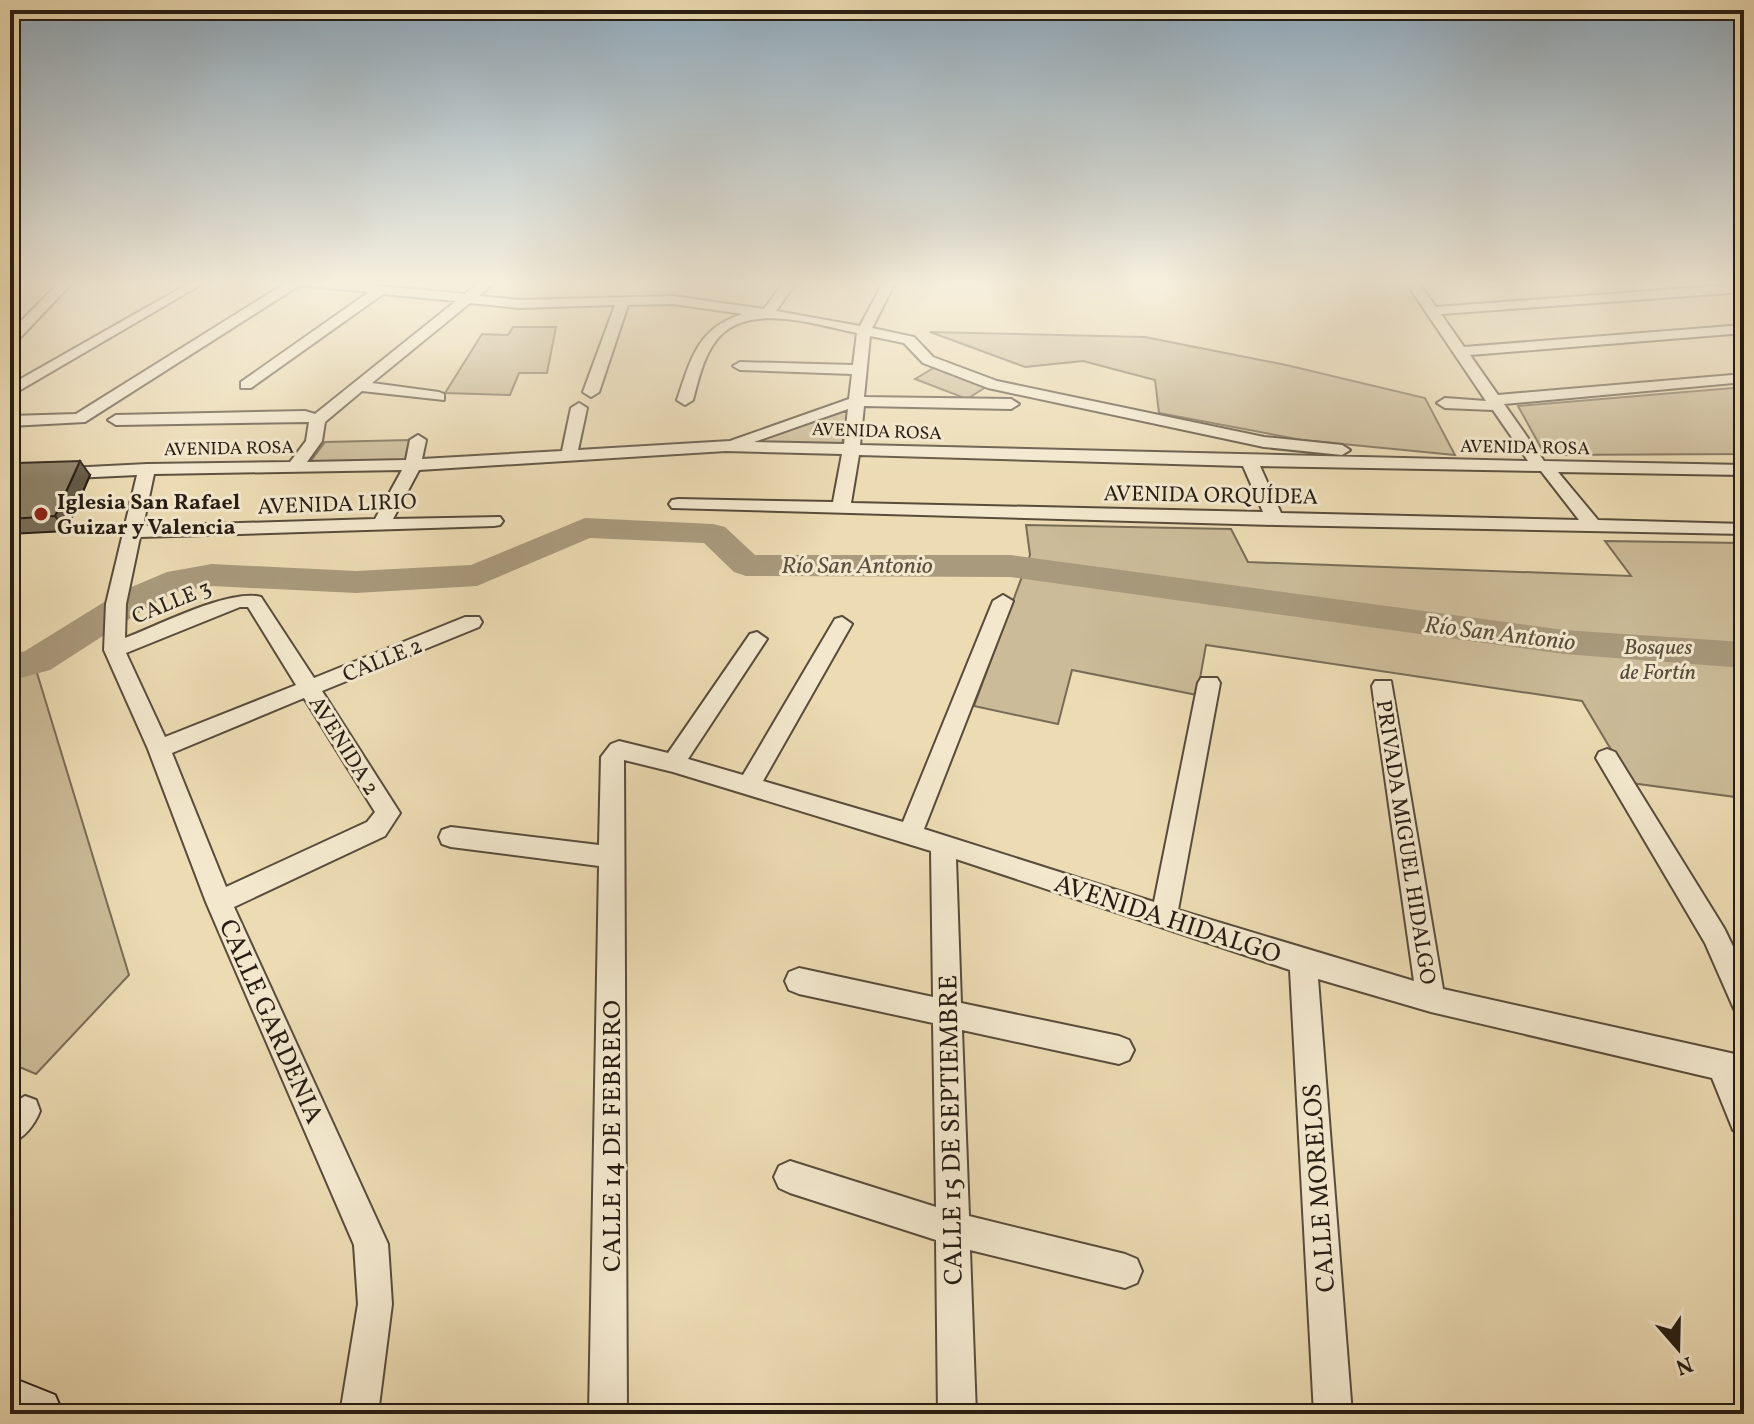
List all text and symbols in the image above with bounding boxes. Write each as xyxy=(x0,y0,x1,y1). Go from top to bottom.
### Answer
street label: AVENIDA ROSA xyxy=(812,418,943,447)
street label: AVENIDA ROSA xyxy=(1460,435,1591,462)
street label: AVENIDA ROSA xyxy=(164,436,295,463)
street label: AVENIDA ORQUÍDEA xyxy=(1103,479,1318,514)
street label: AVENIDA LIRIO xyxy=(257,487,417,524)
place label: Iglesia San Rafael Guizar y Valencia xyxy=(57,488,240,544)
marker: Iglesia San Rafael Guizar y Valencia xyxy=(32,505,50,523)
water label: Río San Antonio xyxy=(781,550,933,584)
street label: CALLE 3 xyxy=(128,573,216,633)
water label: Río San Antonio xyxy=(1422,609,1577,661)
street label: CALLE 2 xyxy=(338,631,427,691)
park label: Bosques de Fortín xyxy=(1620,633,1696,689)
street label: AVENIDA 2 xyxy=(300,691,386,802)
street label: PRIVADA MIGUEL HIDALGO xyxy=(1367,698,1442,987)
street label: AVENIDA HIDALGO xyxy=(1049,866,1285,974)
street label: CALLE GARDENIA xyxy=(209,914,331,1130)
street label: CALLE 15 DE SEPTIEMBRE xyxy=(931,974,973,1286)
street label: CALLE 14 DE FEBRERO xyxy=(595,1000,631,1272)
street label: CALLE MORELOS xyxy=(1295,1082,1345,1293)
north arrow xyxy=(1638,1308,1718,1388)
text: N xyxy=(1671,1347,1697,1382)

